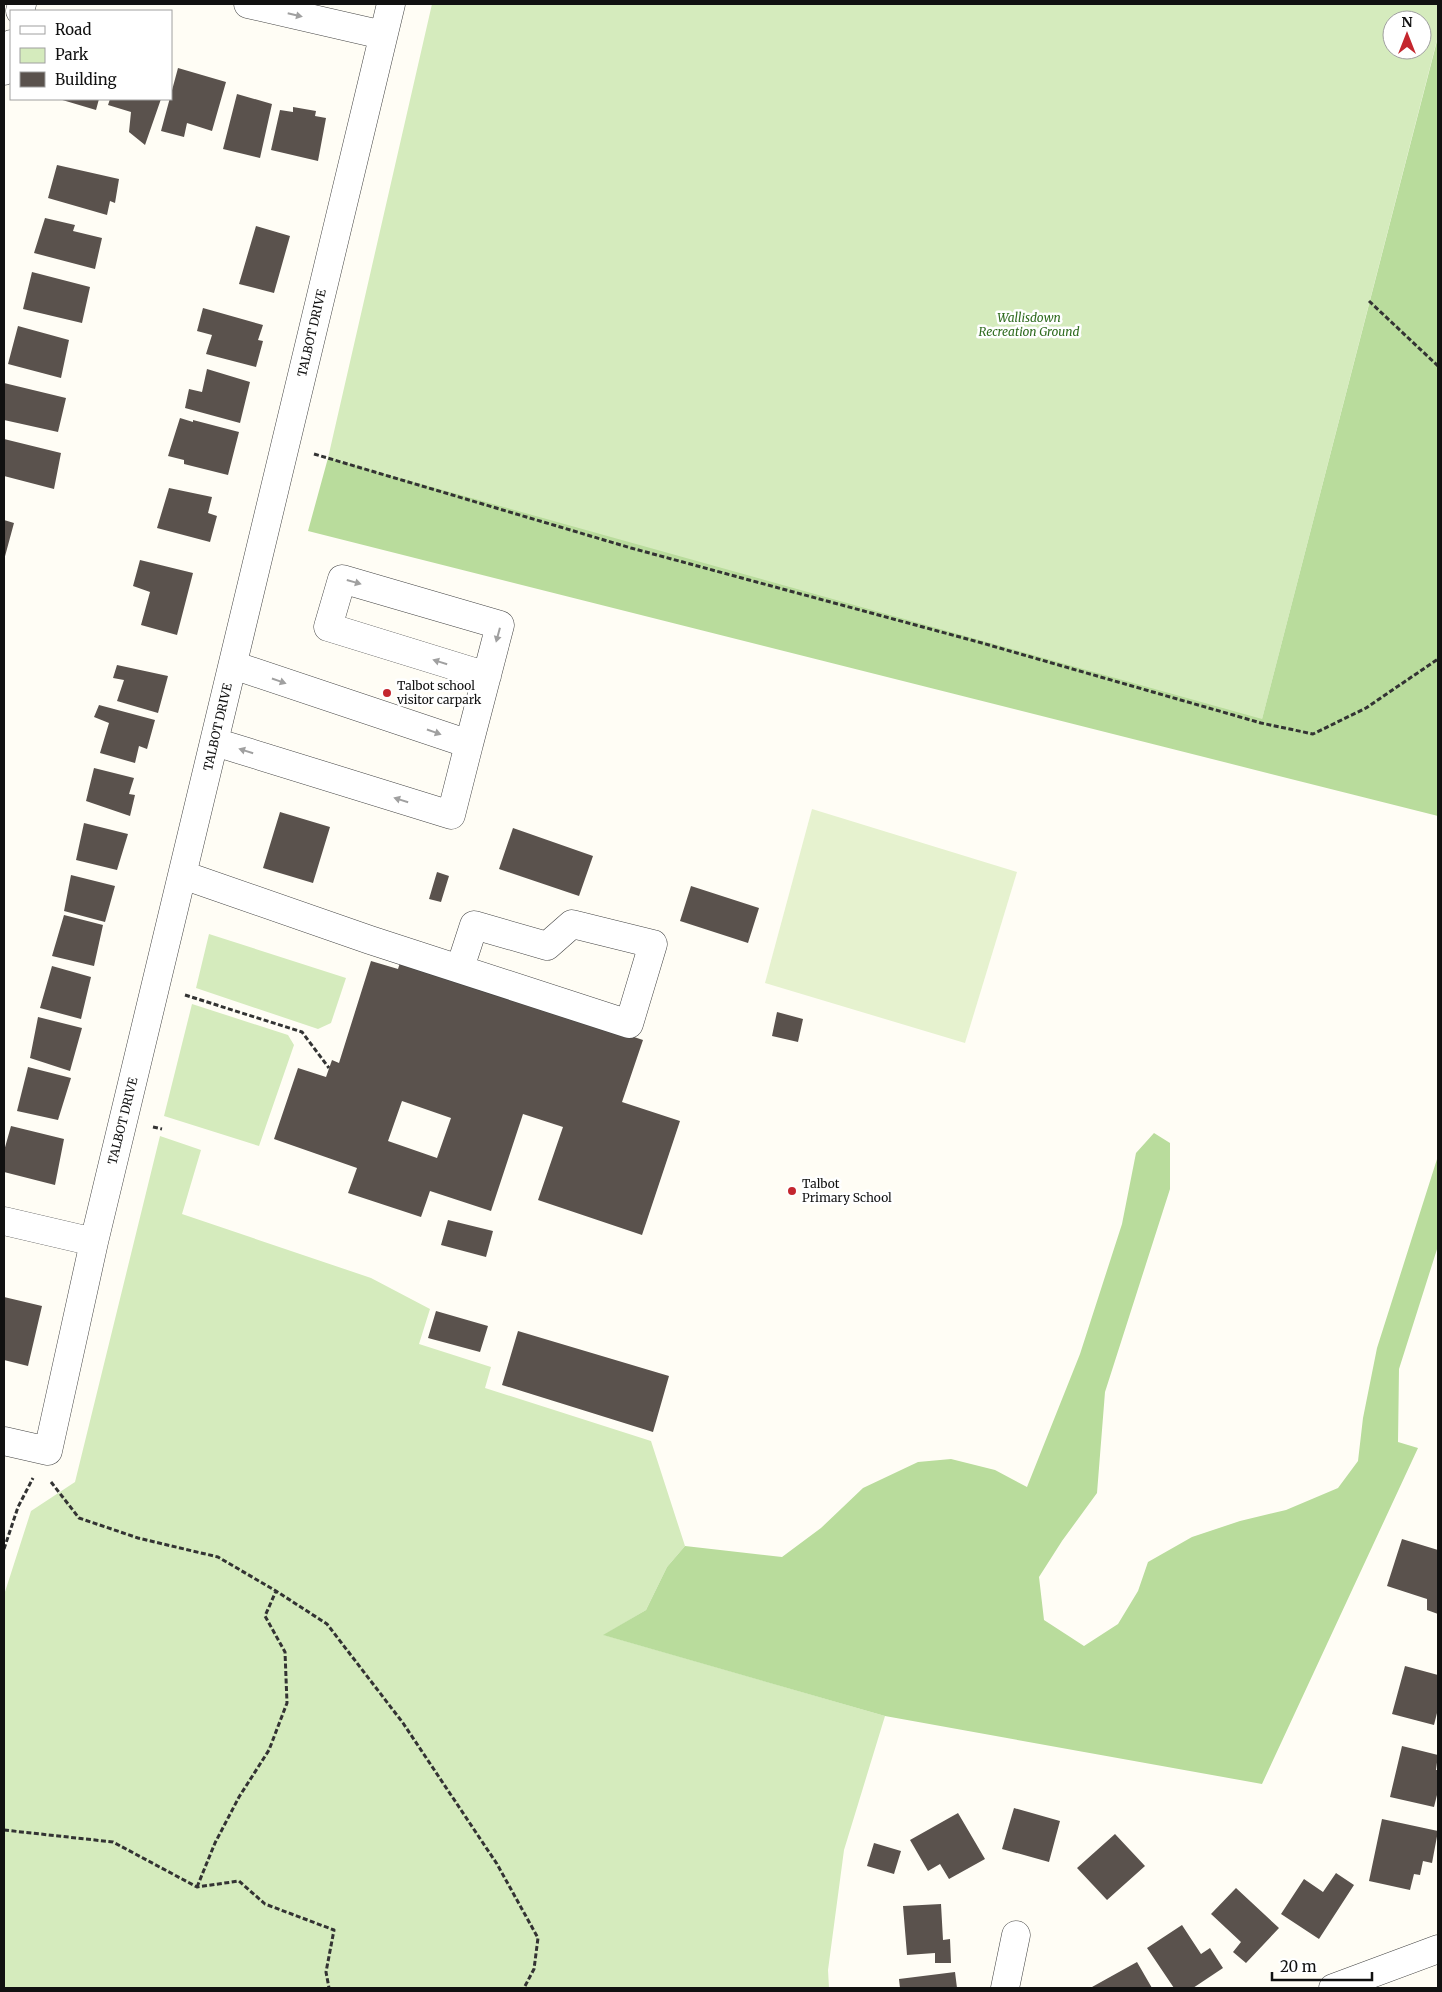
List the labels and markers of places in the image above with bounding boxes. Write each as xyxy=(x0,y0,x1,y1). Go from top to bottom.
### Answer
place label: Talbot school visitor carpark xyxy=(396,678,482,707)
marker: Talbot school visitor carpark xyxy=(381,687,393,699)
place label: Talbot Primary School xyxy=(802,1176,892,1205)
marker: Talbot Primary School xyxy=(786,1185,798,1197)

